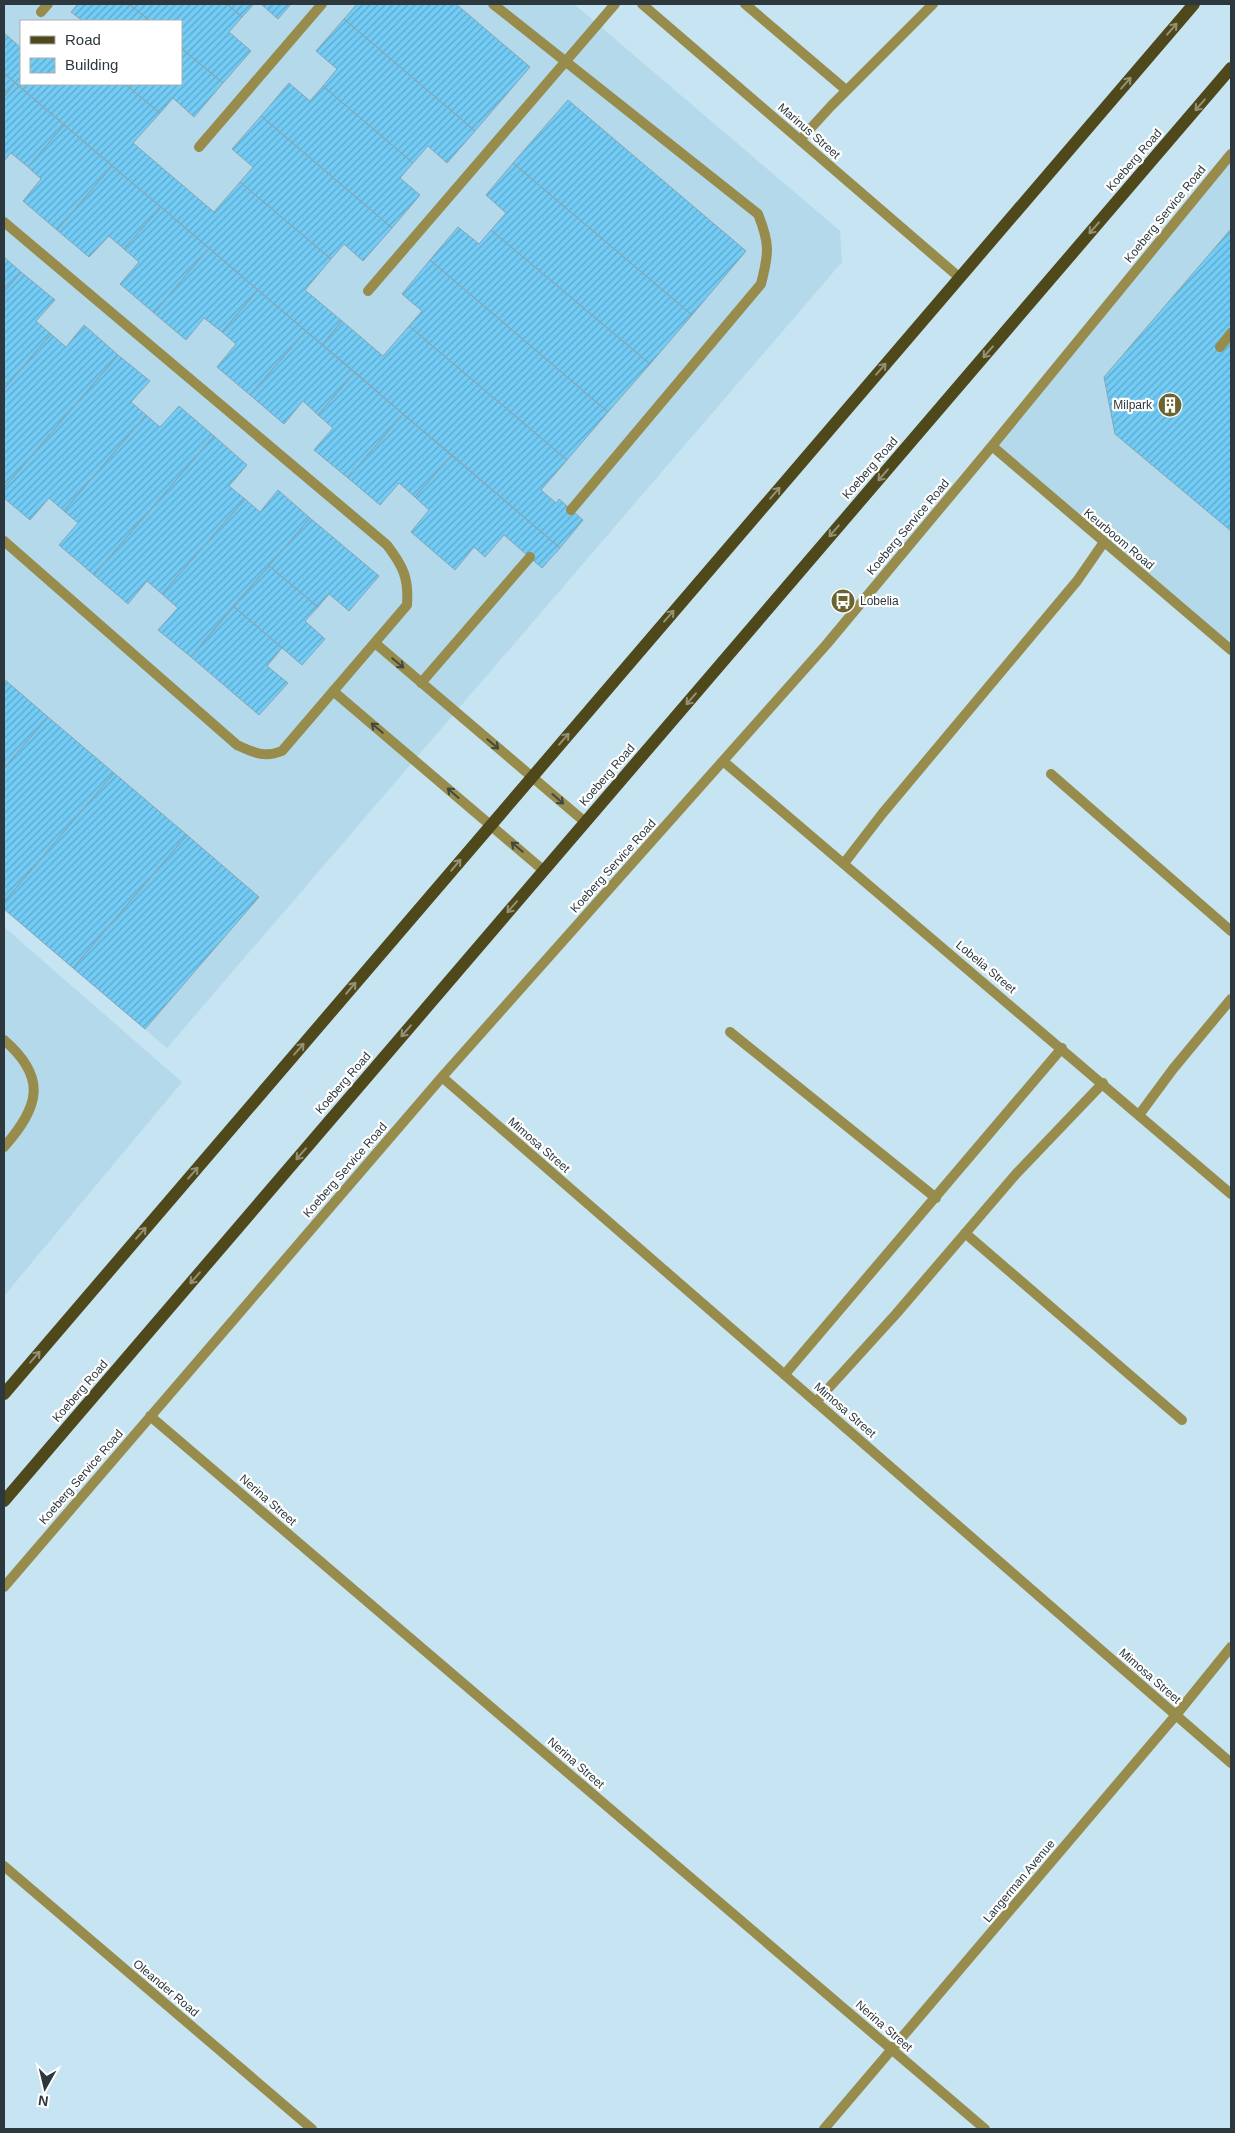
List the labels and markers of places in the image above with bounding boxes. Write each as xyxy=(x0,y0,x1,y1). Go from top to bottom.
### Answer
building icon: Milpark xyxy=(1157,392,1183,418)
place label: Milpark xyxy=(1113,398,1153,412)
bus stop icon: Lobelia xyxy=(830,588,856,614)
place label: Lobelia xyxy=(860,594,899,608)

